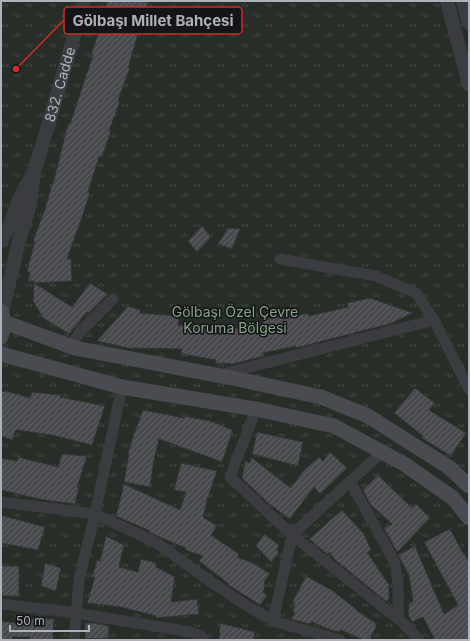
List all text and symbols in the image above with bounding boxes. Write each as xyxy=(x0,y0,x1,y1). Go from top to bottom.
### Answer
callout: Gölbaşı Millet Bahçesi xyxy=(64,7,242,34)
text: Gölbaşı Millet Bahçesi xyxy=(72,11,234,30)
street label: 832. Cadde xyxy=(41,45,78,124)
park label: Gölbaşı Özel Çevre Koruma Bölgesi xyxy=(172,303,298,336)
scale bar xyxy=(10,607,89,633)
text: 50 m xyxy=(16,613,45,628)

